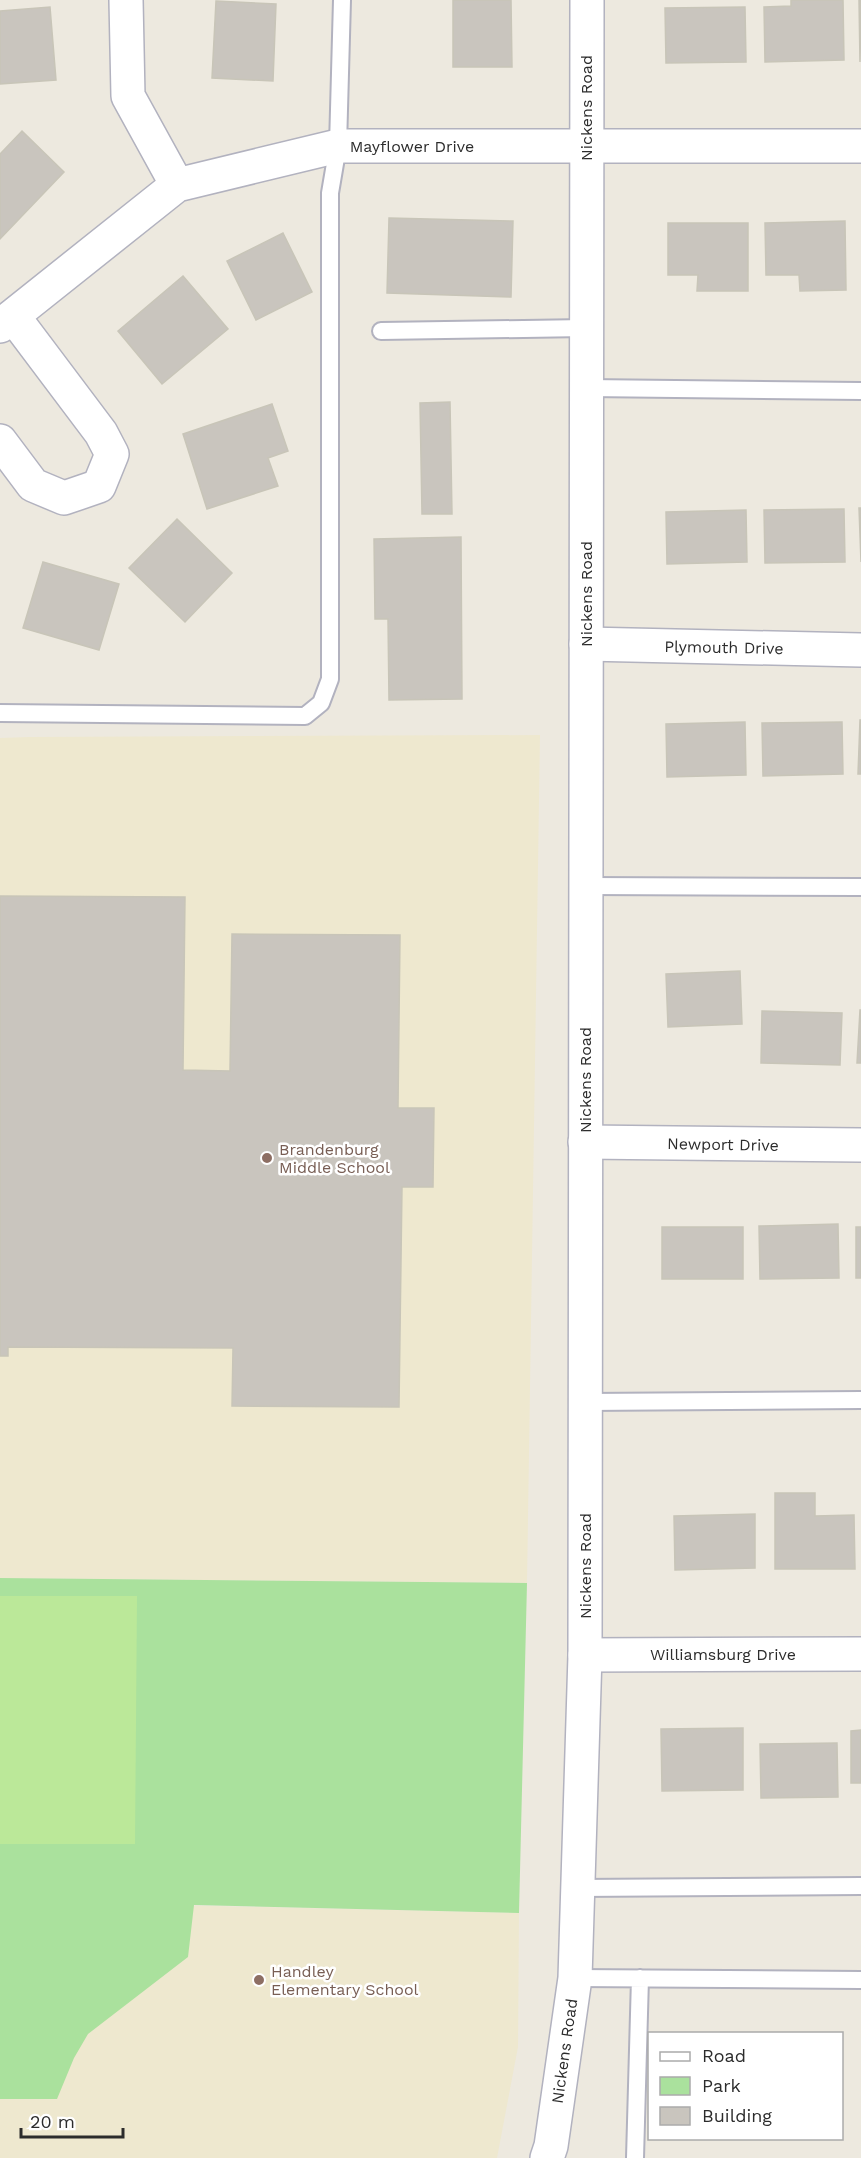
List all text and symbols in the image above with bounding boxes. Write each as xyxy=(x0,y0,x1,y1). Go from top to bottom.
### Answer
street label: Nickens Road xyxy=(577,55,596,161)
street label: Mayflower Drive xyxy=(350,137,474,156)
street label: Nickens Road xyxy=(577,541,596,647)
street label: Plymouth Drive xyxy=(664,637,784,658)
street label: Nickens Road xyxy=(576,1027,595,1133)
street label: Newport Drive xyxy=(667,1134,779,1155)
place label: Brandenburg Middle School xyxy=(279,1140,390,1177)
marker: Brandenburg Middle School xyxy=(260,1151,274,1165)
street label: Nickens Road xyxy=(576,1513,595,1619)
street label: Williamsburg Drive xyxy=(650,1645,796,1664)
place label: Handley Elementary School xyxy=(271,1962,419,1999)
marker: Handley Elementary School xyxy=(252,1973,266,1987)
street label: Nickens Road xyxy=(548,1997,581,2105)
legend xyxy=(648,2032,843,2140)
text: Road xyxy=(702,2045,746,2066)
text: Park xyxy=(702,2075,741,2096)
scale bar xyxy=(21,2101,123,2139)
text: Building xyxy=(702,2105,772,2126)
text: 20 m xyxy=(30,2111,75,2132)

